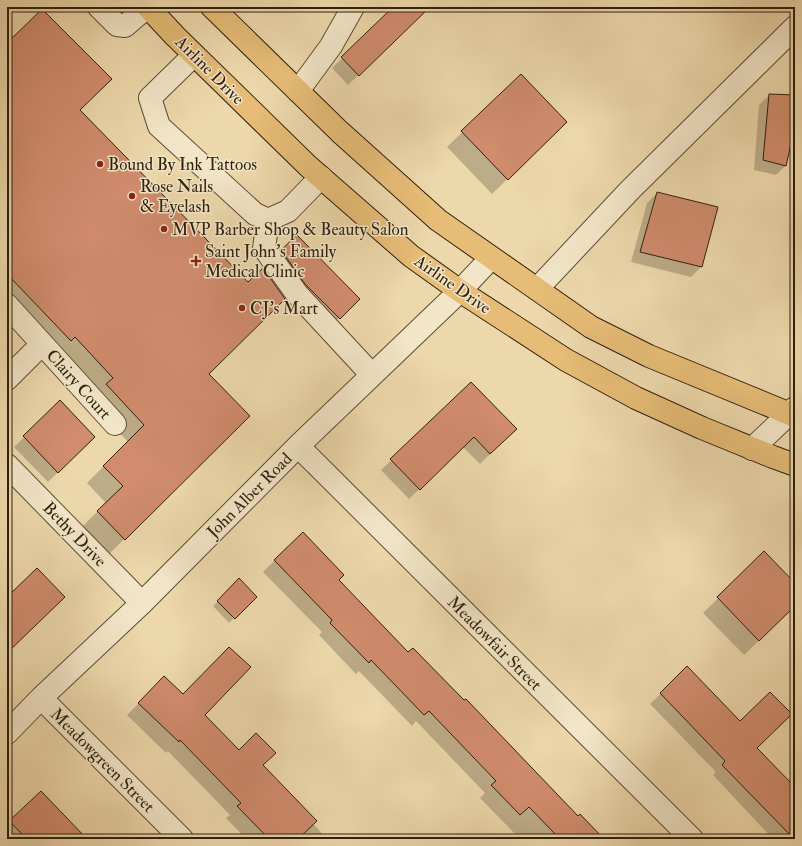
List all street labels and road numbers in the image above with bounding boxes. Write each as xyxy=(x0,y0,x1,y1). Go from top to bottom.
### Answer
street label: Airline Drive xyxy=(170,31,248,109)
street label: Airline Drive xyxy=(409,250,495,318)
street label: Clairy Court xyxy=(41,345,116,425)
street label: John Alber Road xyxy=(202,448,297,544)
street label: Bethy Drive xyxy=(38,497,111,572)
street label: Meadowfair Street xyxy=(443,592,547,695)
street label: Meadowgreen Street xyxy=(46,704,160,817)

